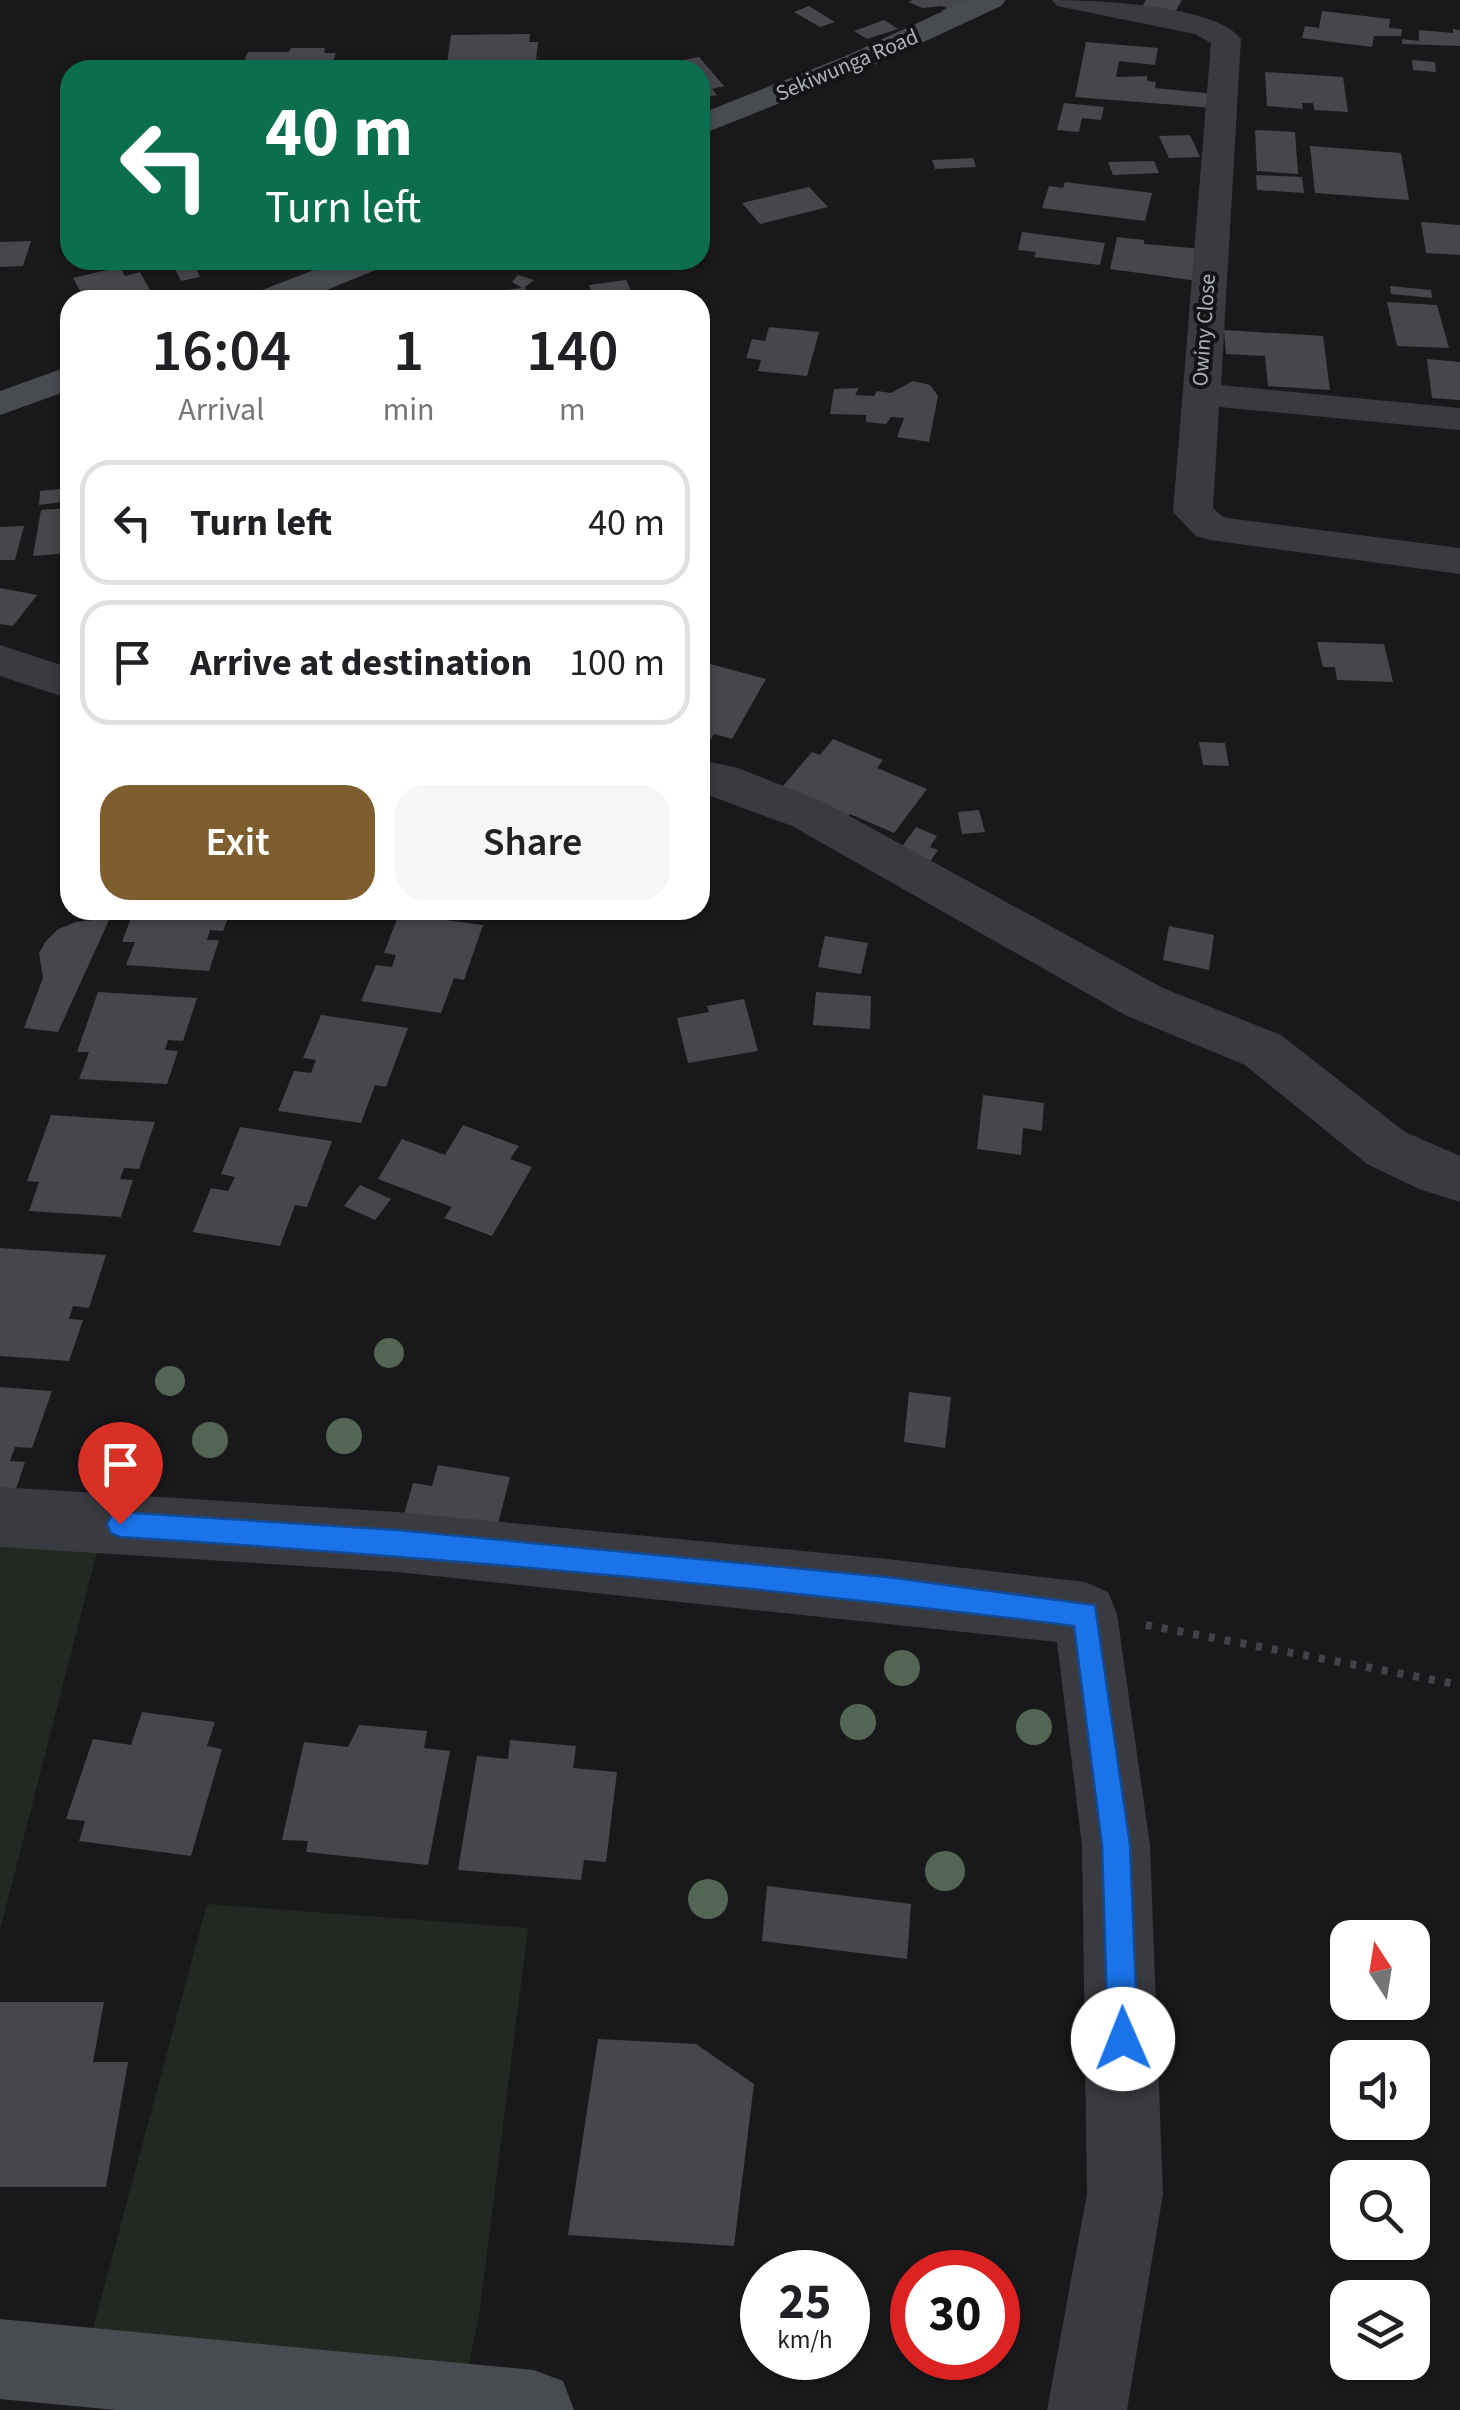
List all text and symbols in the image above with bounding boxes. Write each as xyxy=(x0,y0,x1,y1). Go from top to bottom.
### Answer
street label: Sekiwunga Road xyxy=(771,21,923,109)
text: 40 m xyxy=(265,83,413,183)
icon: left xyxy=(100,100,230,230)
text: Turn left xyxy=(265,176,421,240)
street label: Owiny Close xyxy=(1184,273,1224,387)
text: 16:04 xyxy=(152,309,291,394)
text: 1 xyxy=(393,309,424,394)
text: 140 xyxy=(526,309,618,394)
text: Arrival xyxy=(178,387,264,433)
text: min xyxy=(383,387,435,433)
text: m xyxy=(559,387,586,433)
icon: left xyxy=(105,495,160,550)
text: Turn left xyxy=(190,496,332,550)
text: 40 m xyxy=(588,496,665,550)
icon: arrive xyxy=(105,635,160,690)
text: Arrive at destination xyxy=(190,636,532,690)
text: 100 m xyxy=(569,636,665,690)
button: Exit xyxy=(100,785,375,900)
button: Share xyxy=(395,785,670,900)
pin xyxy=(78,1422,163,1525)
icon: arrive xyxy=(93,1437,148,1492)
north arrow xyxy=(1330,1920,1430,2020)
map controls xyxy=(1330,1920,1430,2380)
position arrow xyxy=(1071,1987,1175,2091)
button: sound xyxy=(1330,2040,1430,2140)
button: search xyxy=(1330,2160,1430,2260)
speed limit sign: 30 xyxy=(890,2250,1020,2380)
text: 25 xyxy=(779,2267,831,2338)
button: layers xyxy=(1330,2280,1430,2380)
text: km/h xyxy=(777,2322,833,2358)

